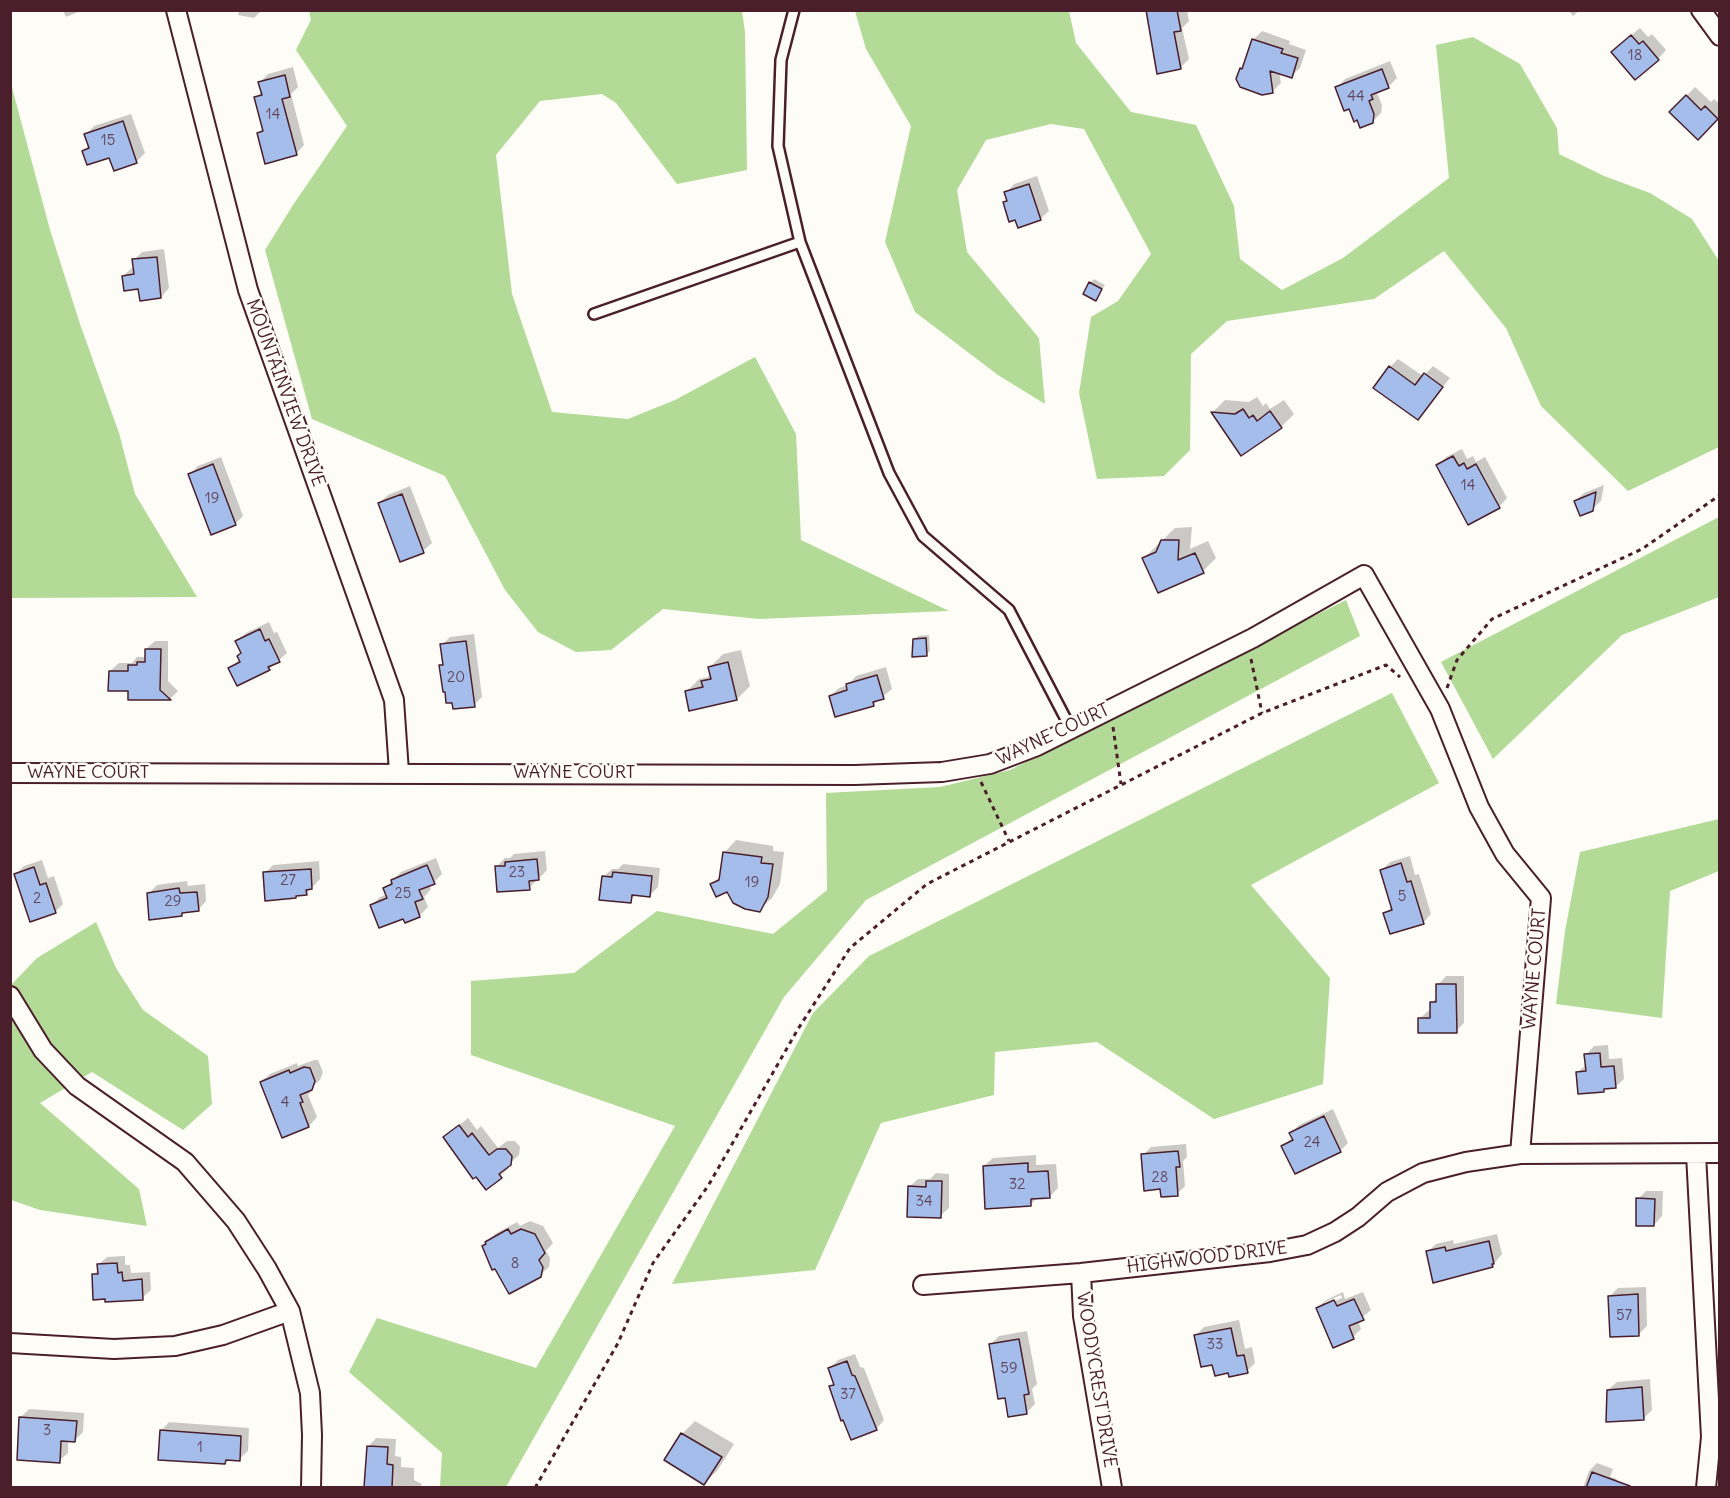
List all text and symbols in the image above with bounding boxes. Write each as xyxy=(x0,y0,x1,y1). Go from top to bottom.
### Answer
house number: 18 xyxy=(1628,47,1642,65)
house number: 44 xyxy=(1347,88,1365,106)
house number: 14 xyxy=(266,106,280,124)
house number: 15 xyxy=(101,132,115,150)
street label: MOUNTAINVIEW DRIVE xyxy=(241,296,329,490)
house number: 14 xyxy=(1461,477,1475,495)
house number: 19 xyxy=(205,490,219,508)
house number: 20 xyxy=(447,669,465,687)
street label: WAYNE COURT xyxy=(993,699,1113,771)
street label: WAYNE COURT xyxy=(27,762,149,784)
street label: WAYNE COURT xyxy=(513,762,635,784)
house number: 23 xyxy=(509,864,525,882)
house number: 27 xyxy=(280,872,296,890)
house number: 19 xyxy=(745,874,759,892)
house number: 25 xyxy=(395,885,411,903)
house number: 5 xyxy=(1398,888,1406,906)
house number: 2 xyxy=(33,890,41,908)
house number: 29 xyxy=(165,893,181,911)
street label: WAYNE COURT xyxy=(1519,907,1551,1031)
house number: 4 xyxy=(281,1094,289,1112)
house number: 24 xyxy=(1304,1134,1320,1152)
house number: 28 xyxy=(1152,1169,1168,1187)
house number: 32 xyxy=(1009,1176,1025,1194)
house number: 34 xyxy=(915,1193,933,1211)
street label: HIGHWOOD DRIVE xyxy=(1126,1237,1288,1279)
house number: 8 xyxy=(511,1255,519,1273)
street label: WOODYCREST DRIVE xyxy=(1071,1291,1121,1469)
house number: 57 xyxy=(1616,1307,1632,1325)
house number: 33 xyxy=(1206,1336,1224,1354)
house number: 59 xyxy=(1000,1360,1018,1378)
house number: 37 xyxy=(840,1386,856,1404)
house number: 3 xyxy=(43,1422,51,1440)
house number: 1 xyxy=(197,1439,203,1457)

